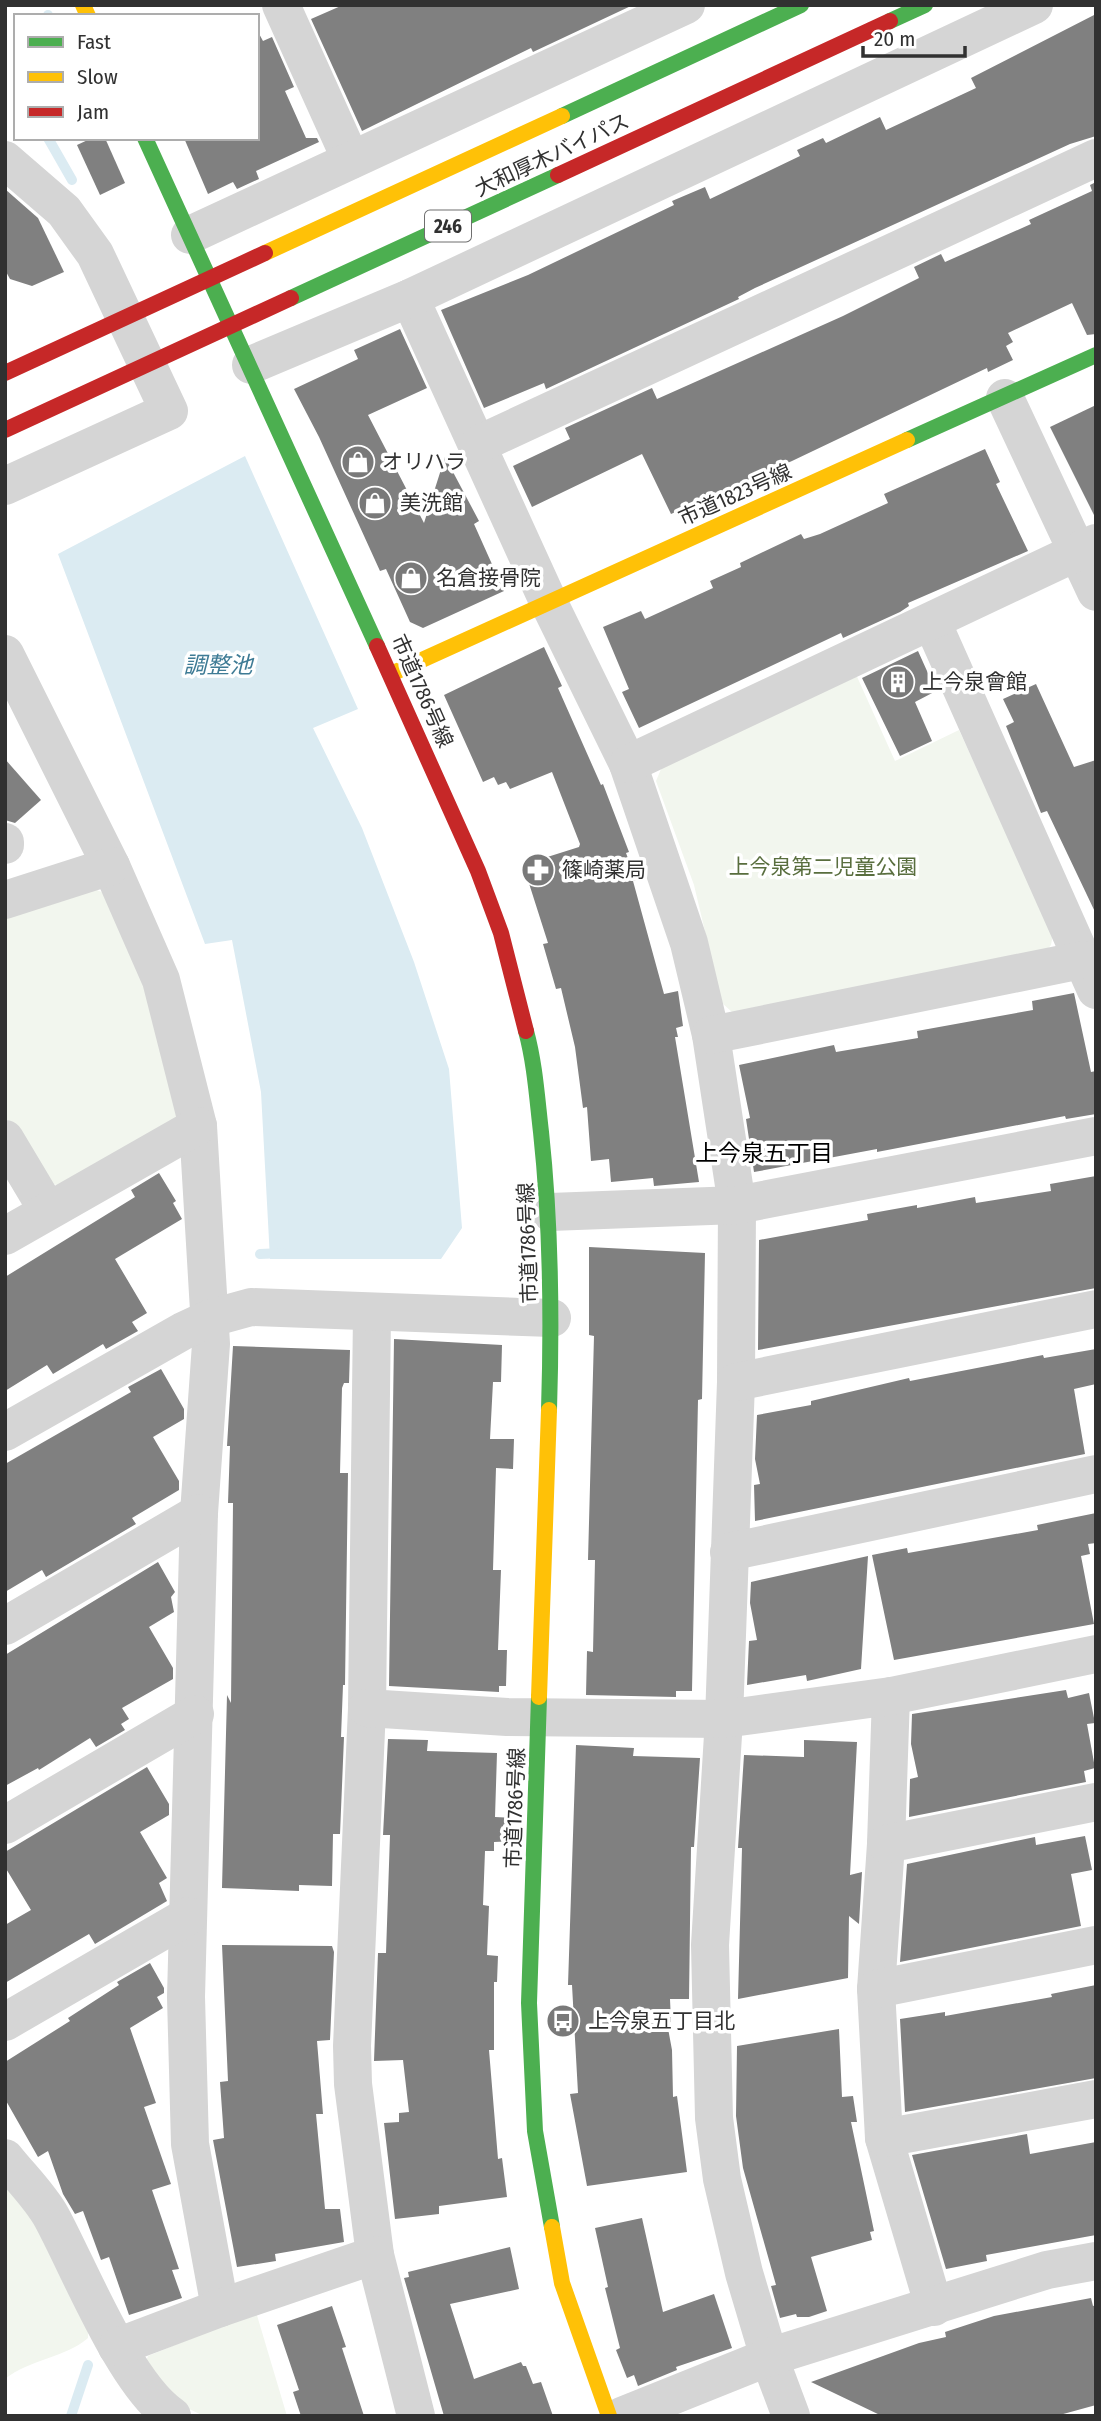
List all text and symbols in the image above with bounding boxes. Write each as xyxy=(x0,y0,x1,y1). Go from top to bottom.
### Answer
legend xyxy=(14,14,259,140)
scale bar xyxy=(863,14,964,58)
text: 20 m xyxy=(874,26,915,52)
text: Fast xyxy=(77,29,111,55)
text: Slow xyxy=(77,64,118,90)
text: Jam xyxy=(77,99,109,125)
street label: 大和厚木バイパス xyxy=(471,108,633,202)
road number: 246 xyxy=(425,210,471,242)
shop icon: オリハラ xyxy=(339,443,377,481)
place label: オリハラ xyxy=(382,449,466,475)
street label: 市道1823号線 xyxy=(674,458,796,532)
shop icon: 美洗館 xyxy=(356,484,394,522)
place label: 美洗館 xyxy=(400,490,463,516)
shop icon: 名倉接骨院 xyxy=(392,559,430,597)
place label: 名倉接骨院 xyxy=(436,565,541,591)
street label: 市道1786号線 xyxy=(385,630,459,752)
water label: 調整池 xyxy=(184,651,255,679)
building icon: 上今泉會館 xyxy=(879,663,917,701)
place label: 上今泉會館 xyxy=(922,669,1027,695)
pharmacy icon: 篠崎薬局 xyxy=(519,851,557,889)
park label: 上今泉第二児童公園 xyxy=(729,854,918,880)
place label: 篠崎薬局 xyxy=(562,857,646,883)
district label: 上今泉五丁目 xyxy=(695,1139,833,1167)
street label: 市道1786号線 xyxy=(513,1182,543,1304)
street label: 市道1786号線 xyxy=(500,1747,530,1869)
bus stop icon: 上今泉五丁目北 xyxy=(544,2002,582,2040)
place label: 上今泉五丁目北 xyxy=(588,2008,735,2034)

